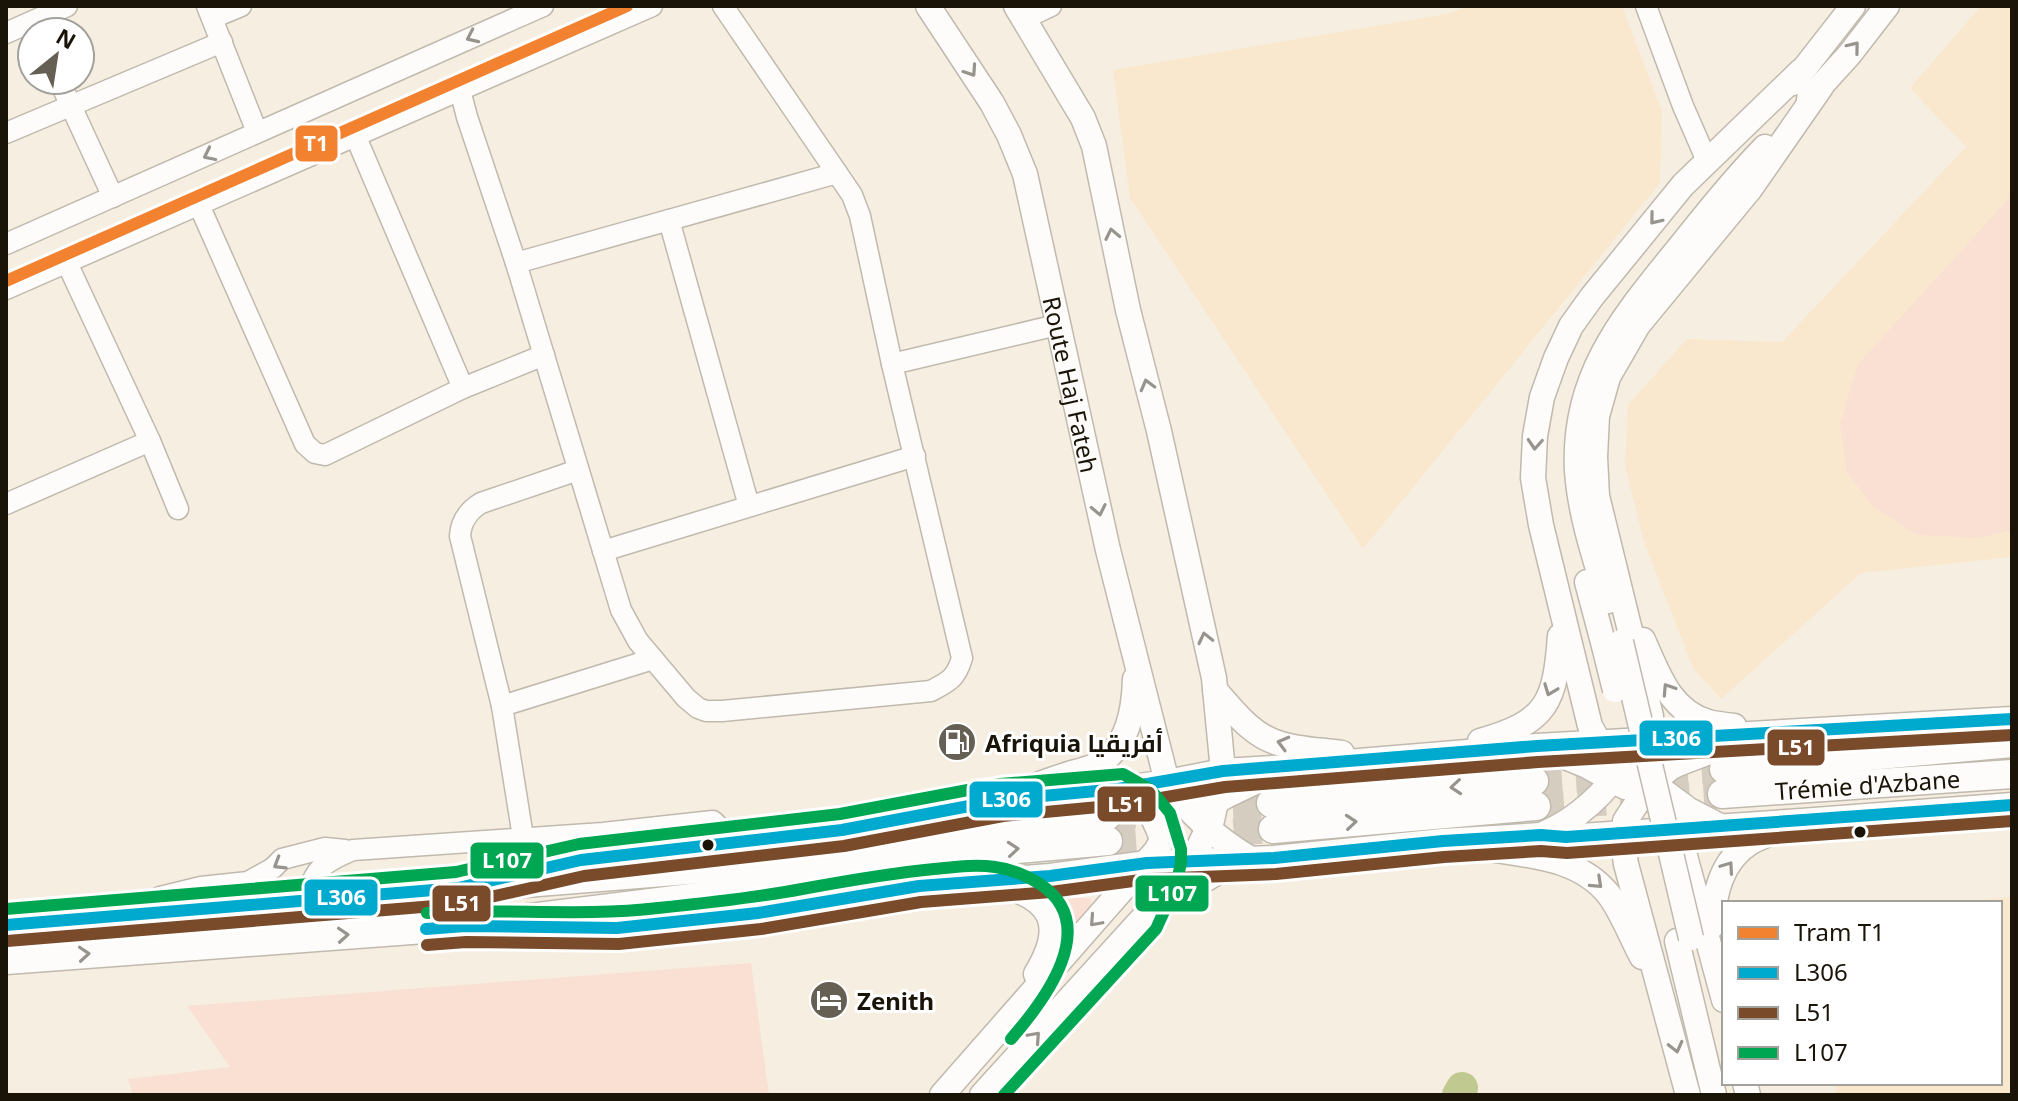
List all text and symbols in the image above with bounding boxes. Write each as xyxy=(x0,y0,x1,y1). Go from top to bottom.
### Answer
north arrow xyxy=(16,16,96,96)
text: N xyxy=(51,20,82,55)
one-way arrow xyxy=(466,27,480,43)
one-way arrow xyxy=(1845,41,1859,56)
one-way arrow xyxy=(961,62,976,77)
line badge: T1 xyxy=(294,124,339,163)
text: T1 xyxy=(303,127,329,157)
one-way arrow xyxy=(203,145,217,161)
one-way arrow xyxy=(1650,210,1665,224)
one-way arrow xyxy=(1104,227,1121,241)
street label: Route Haj Fateh xyxy=(1036,293,1107,476)
one-way arrow xyxy=(1140,378,1157,392)
one-way arrow xyxy=(1527,438,1544,451)
one-way arrow xyxy=(1090,503,1107,516)
one-way arrow xyxy=(1197,632,1214,646)
one-way arrow xyxy=(1543,682,1560,696)
one-way arrow xyxy=(1662,683,1678,698)
line badge: L306 xyxy=(1638,719,1714,757)
fuel station icon: Afriquia أفريقيا xyxy=(936,721,978,763)
text: L306 xyxy=(1651,722,1701,752)
place label: Afriquia أفريقيا xyxy=(985,726,1163,759)
line badge: L51 xyxy=(1766,728,1826,767)
text: L51 xyxy=(1777,731,1815,761)
one-way arrow xyxy=(1277,736,1290,753)
street label: Trémie d'Azbane xyxy=(1774,761,1961,807)
one-way arrow xyxy=(1449,779,1462,796)
line badge: L306 xyxy=(968,780,1044,819)
text: L306 xyxy=(981,783,1031,813)
line badge: L51 xyxy=(1096,785,1157,823)
text: L51 xyxy=(1107,788,1145,818)
one-way arrow xyxy=(1345,814,1358,831)
unlabelled marker xyxy=(1852,824,1868,840)
unlabelled marker xyxy=(700,837,716,853)
line badge: L107 xyxy=(469,841,545,880)
one-way arrow xyxy=(1007,841,1020,858)
text: L107 xyxy=(482,844,532,874)
one-way arrow xyxy=(273,854,287,869)
one-way arrow xyxy=(1718,861,1733,876)
one-way arrow xyxy=(1587,873,1602,887)
line badge: L107 xyxy=(1134,874,1210,913)
text: L107 xyxy=(1147,877,1197,907)
line badge: L306 xyxy=(303,878,379,917)
text: L306 xyxy=(316,881,366,911)
line badge: L51 xyxy=(431,884,492,923)
text: L51 xyxy=(443,887,481,917)
legend xyxy=(1722,901,2002,1085)
one-way arrow xyxy=(1090,912,1105,926)
text: Tram T1 xyxy=(1794,915,1885,948)
one-way arrow xyxy=(337,927,350,944)
one-way arrow xyxy=(78,946,91,963)
text: L306 xyxy=(1794,955,1848,988)
hotel icon: Zenith xyxy=(808,979,850,1021)
place label: Zenith xyxy=(857,984,934,1017)
text: L51 xyxy=(1794,995,1834,1028)
one-way arrow xyxy=(1025,1032,1039,1047)
text: L107 xyxy=(1794,1035,1848,1068)
one-way arrow xyxy=(1666,1040,1683,1054)

